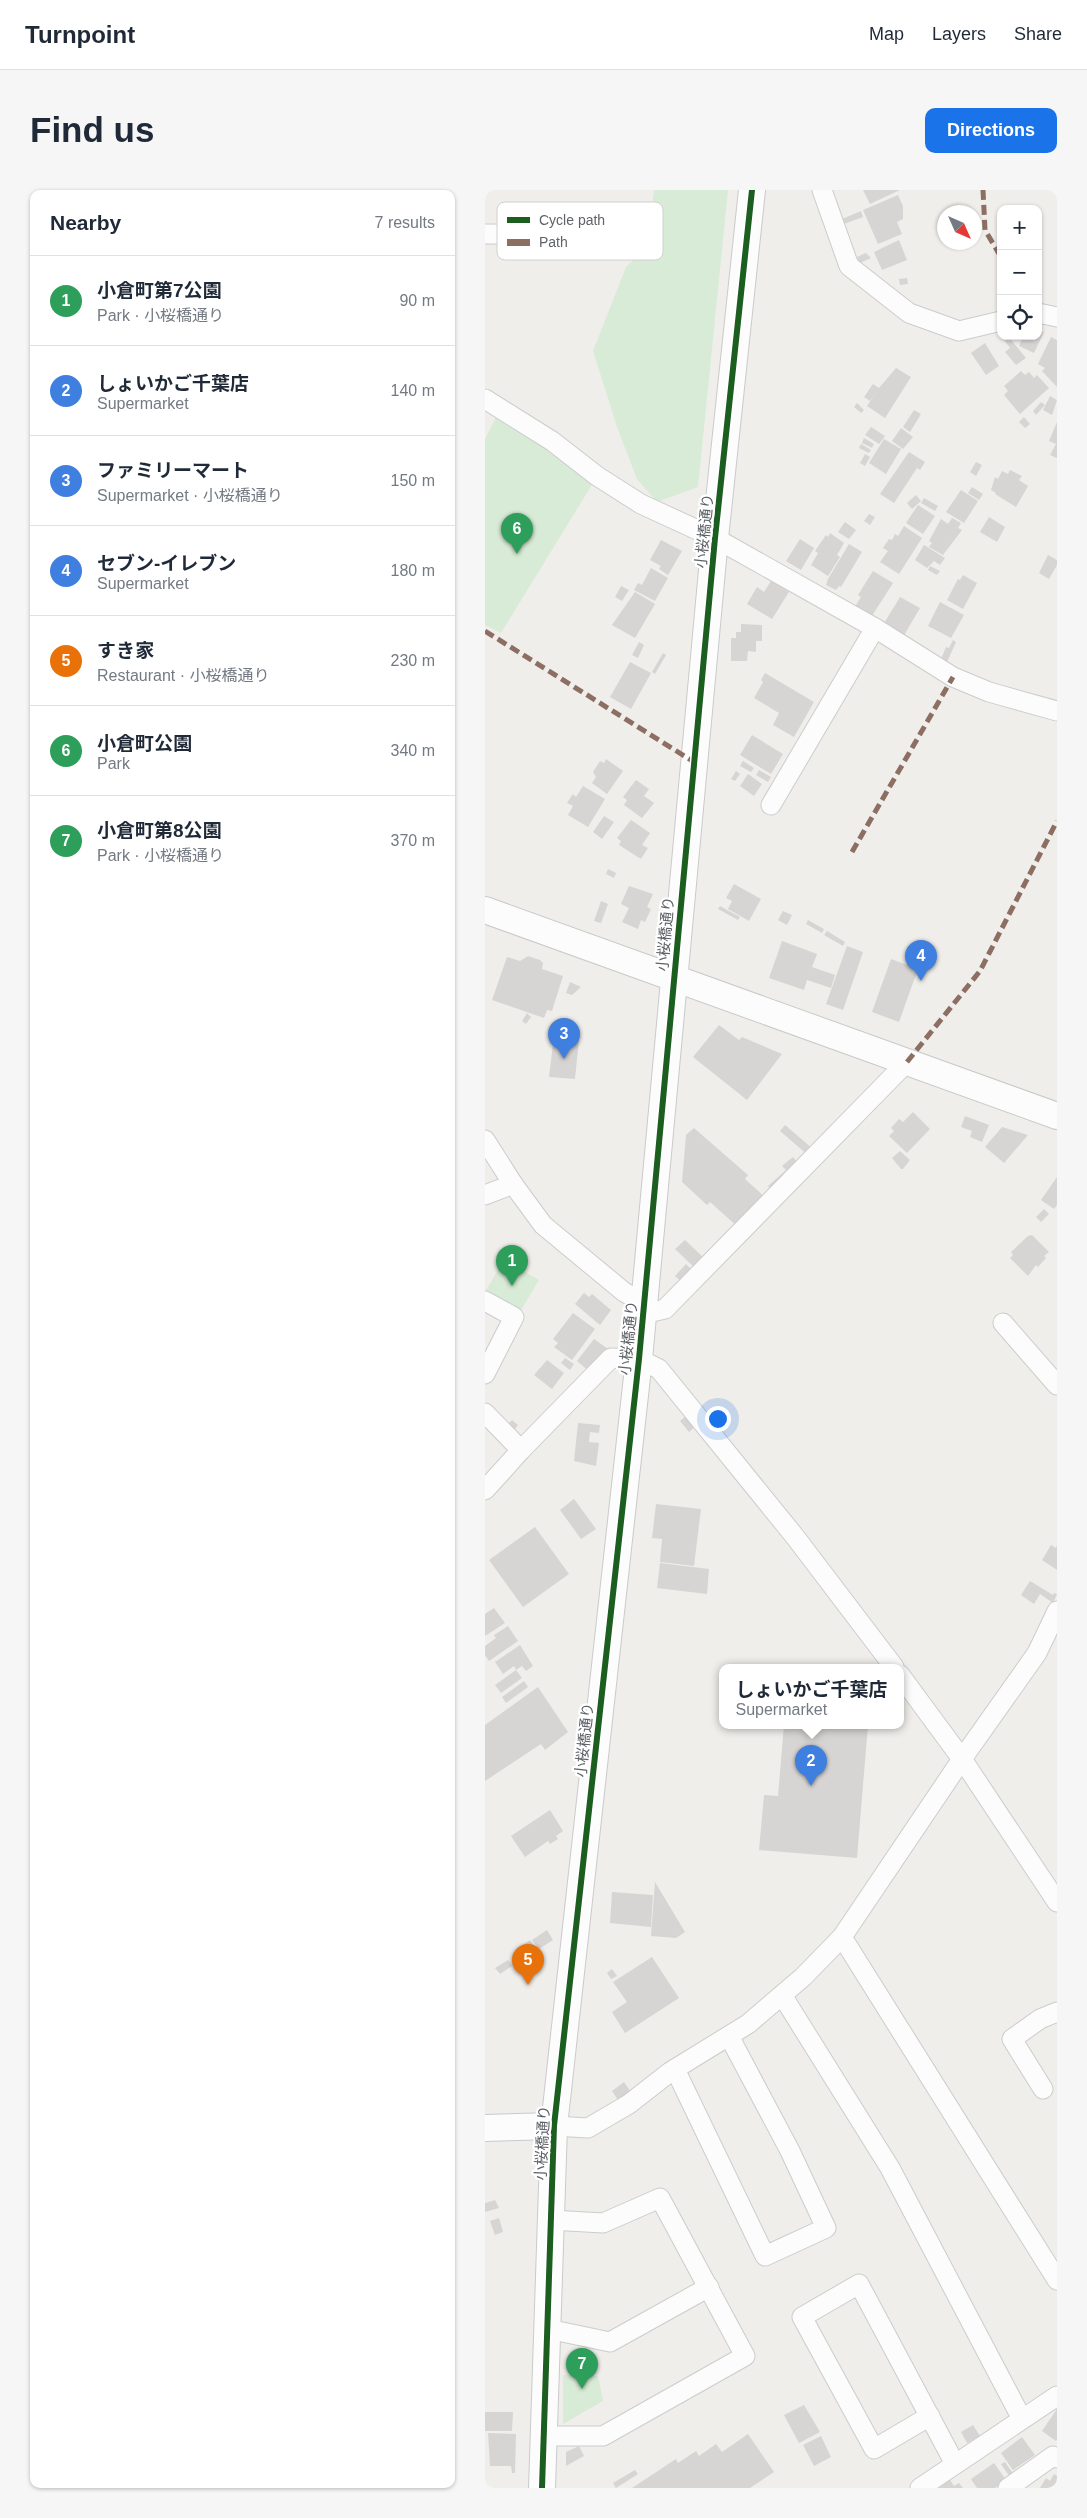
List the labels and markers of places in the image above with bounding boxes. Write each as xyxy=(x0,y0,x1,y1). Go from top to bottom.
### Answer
pin: 6 xyxy=(501,513,533,554)
pin: 4 xyxy=(905,940,937,981)
pin: 3 xyxy=(548,1018,580,1059)
pin: 1 xyxy=(496,1245,528,1286)
pin: 2 xyxy=(795,1745,827,1786)
pin: 5 xyxy=(512,1944,544,1985)
pin: 7 xyxy=(566,2348,598,2389)

